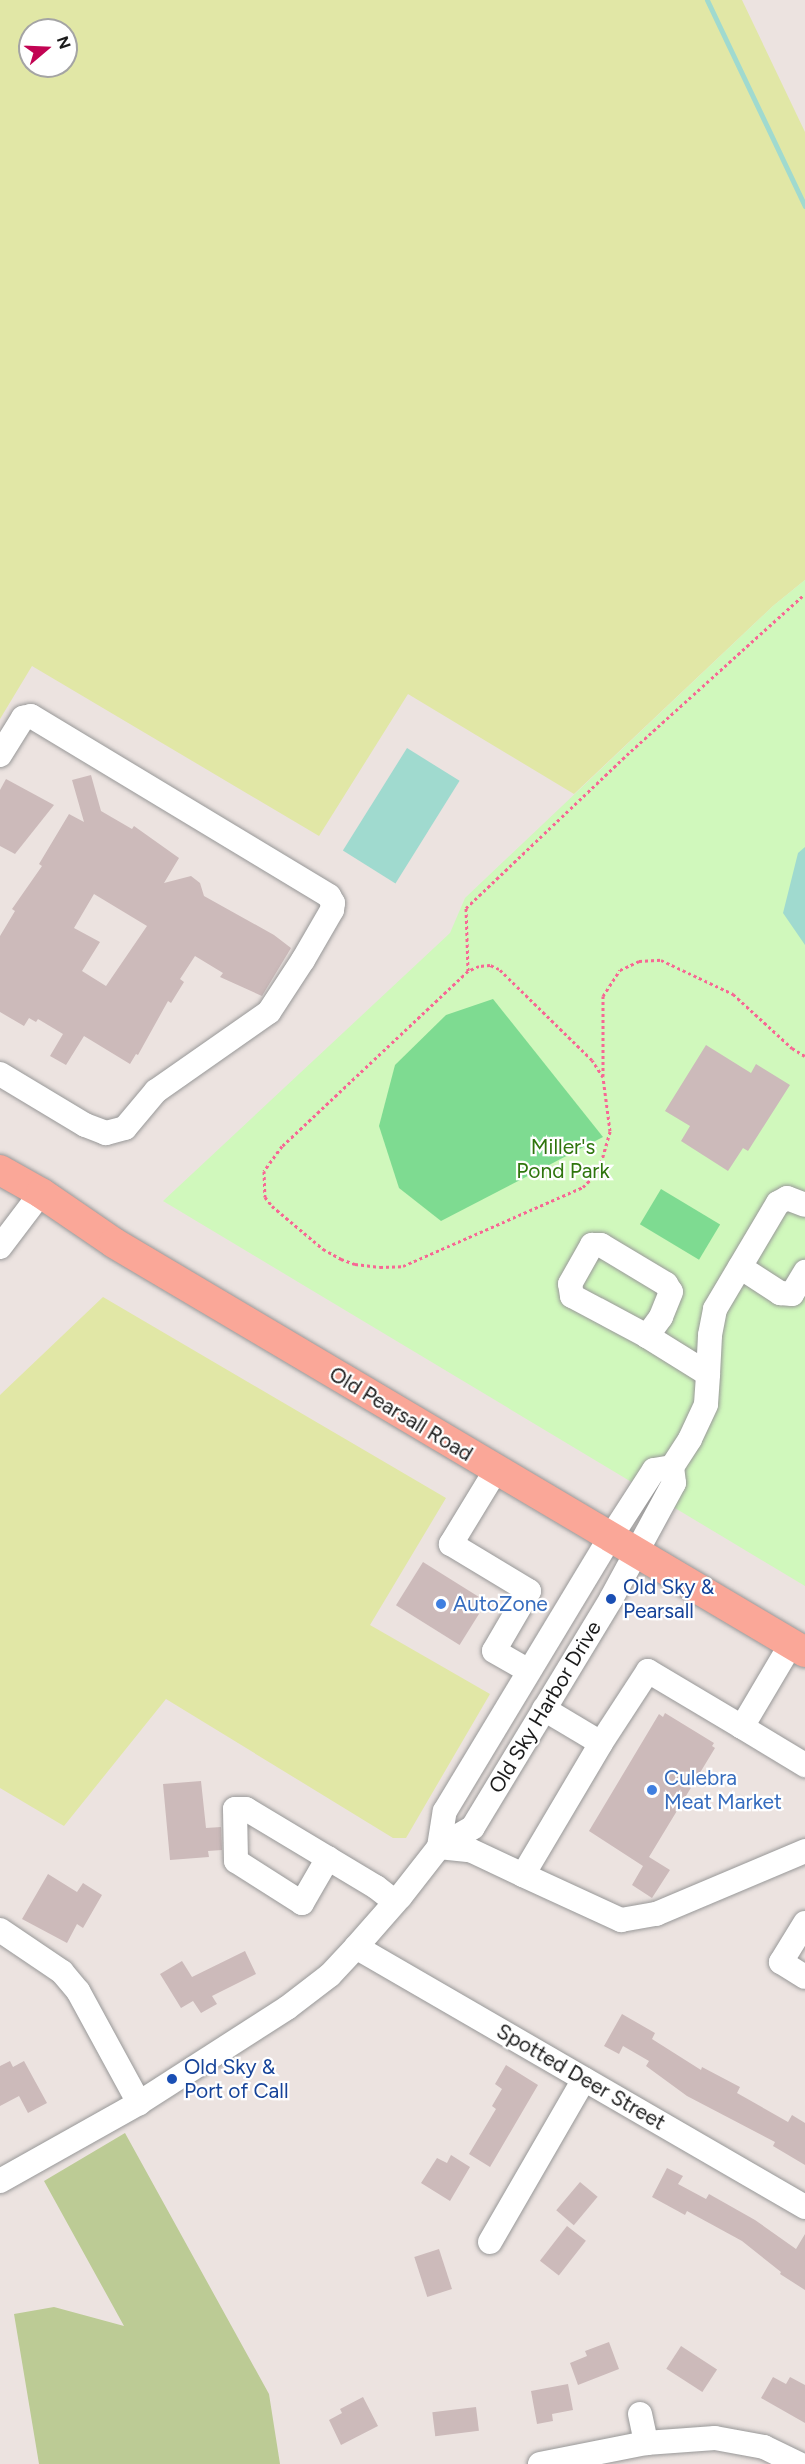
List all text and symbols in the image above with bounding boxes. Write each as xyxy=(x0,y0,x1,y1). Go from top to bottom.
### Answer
north arrow xyxy=(18,18,78,78)
text: N xyxy=(53,34,75,52)
park label: Miller's Pond Park xyxy=(516,1134,610,1184)
street label: Old Pearsall Road xyxy=(325,1361,477,1467)
place label: Old Sky & Pearsall xyxy=(623,1574,714,1624)
place label: AutoZone xyxy=(453,1591,548,1617)
marker: Old Sky & Pearsall xyxy=(604,1592,618,1606)
marker: AutoZone xyxy=(434,1597,448,1611)
street label: Old Sky Harbor Drive xyxy=(484,1616,606,1798)
place label: Culebra Meat Market xyxy=(664,1765,782,1815)
marker: Culebra Meat Market xyxy=(645,1783,659,1797)
street label: Spotted Deer Street xyxy=(492,2018,670,2136)
place label: Old Sky & Port of Call xyxy=(184,2054,289,2104)
marker: Old Sky & Port of Call xyxy=(165,2072,179,2086)

